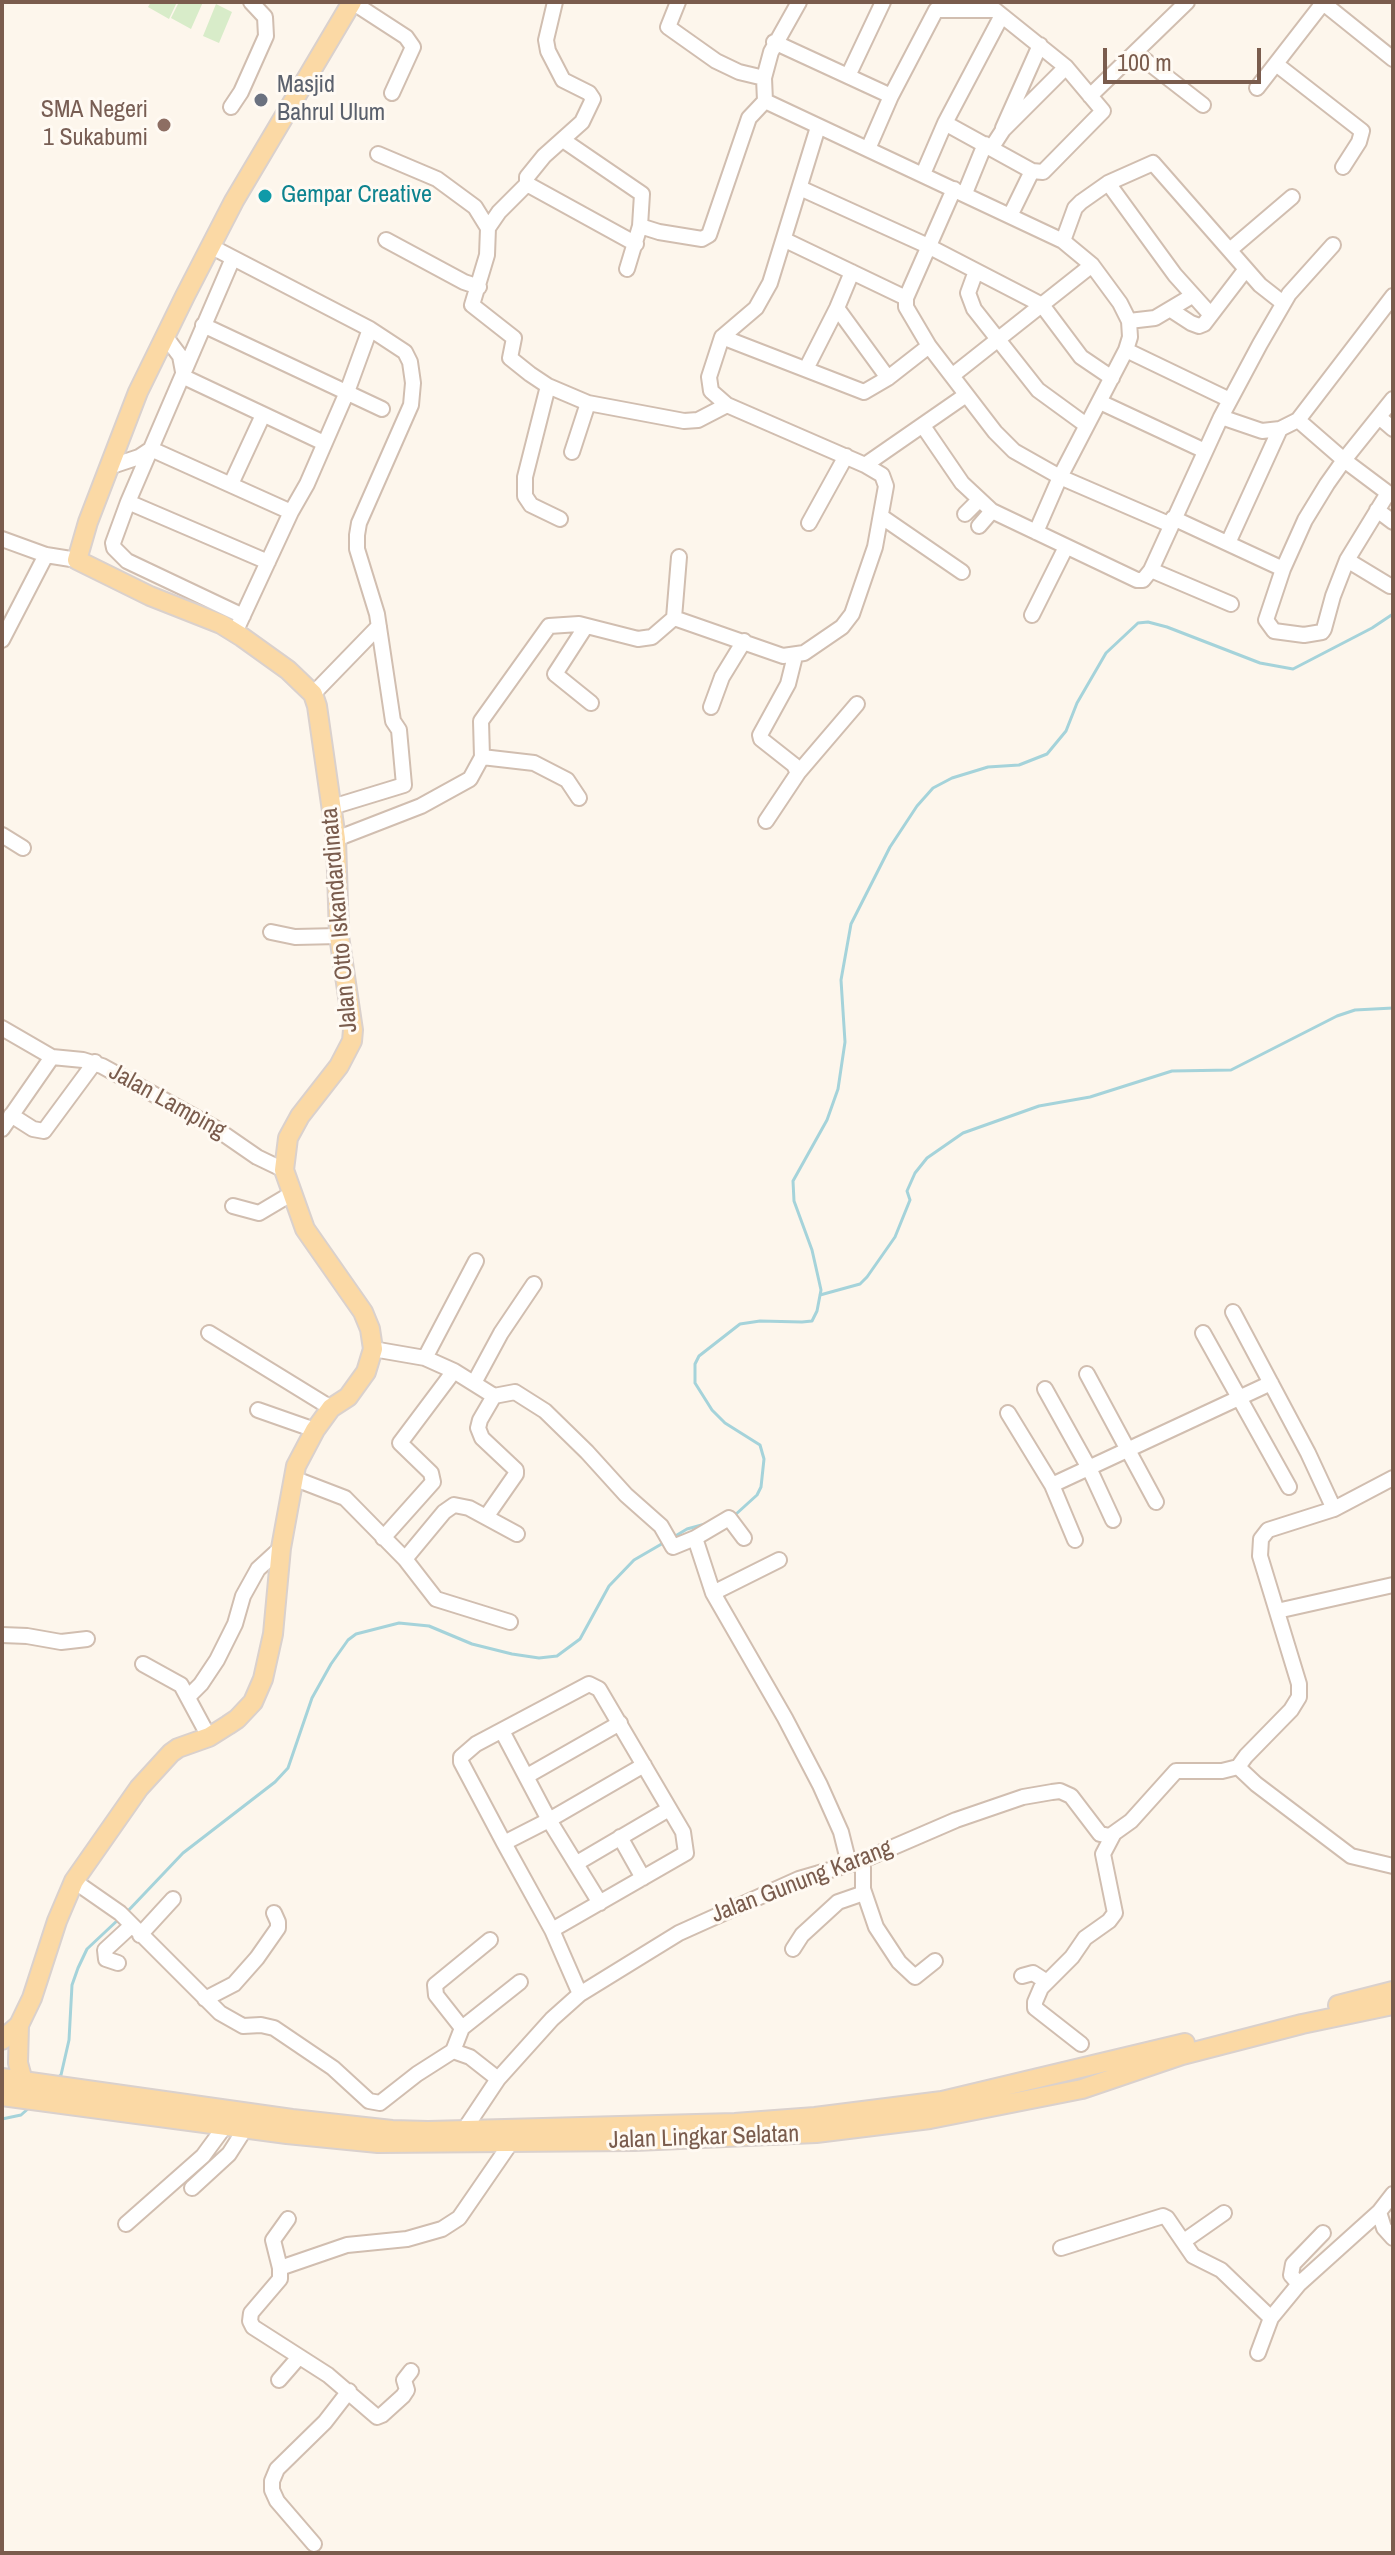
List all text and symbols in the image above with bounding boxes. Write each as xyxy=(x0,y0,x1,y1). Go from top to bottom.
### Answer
scale bar xyxy=(1107,32,1265,82)
text: 100 m xyxy=(1117,46,1172,78)
place label: Masjid Bahrul Ulum xyxy=(277,72,385,128)
marker: Masjid Bahrul Ulum xyxy=(252,91,270,109)
place label: SMA Negeri 1 Sukabumi xyxy=(41,97,148,153)
marker: SMA Negeri 1 Sukabumi xyxy=(155,116,173,134)
place label: Gempar Creative xyxy=(281,182,432,210)
marker: Gempar Creative xyxy=(256,187,274,205)
street label: Jalan Otto Iskandardinata xyxy=(316,806,364,1034)
street label: Jalan Lamping xyxy=(104,1058,230,1146)
street label: Jalan Gunung Karang xyxy=(707,1834,897,1930)
street label: Jalan Lingkar Selatan xyxy=(608,2120,800,2156)

